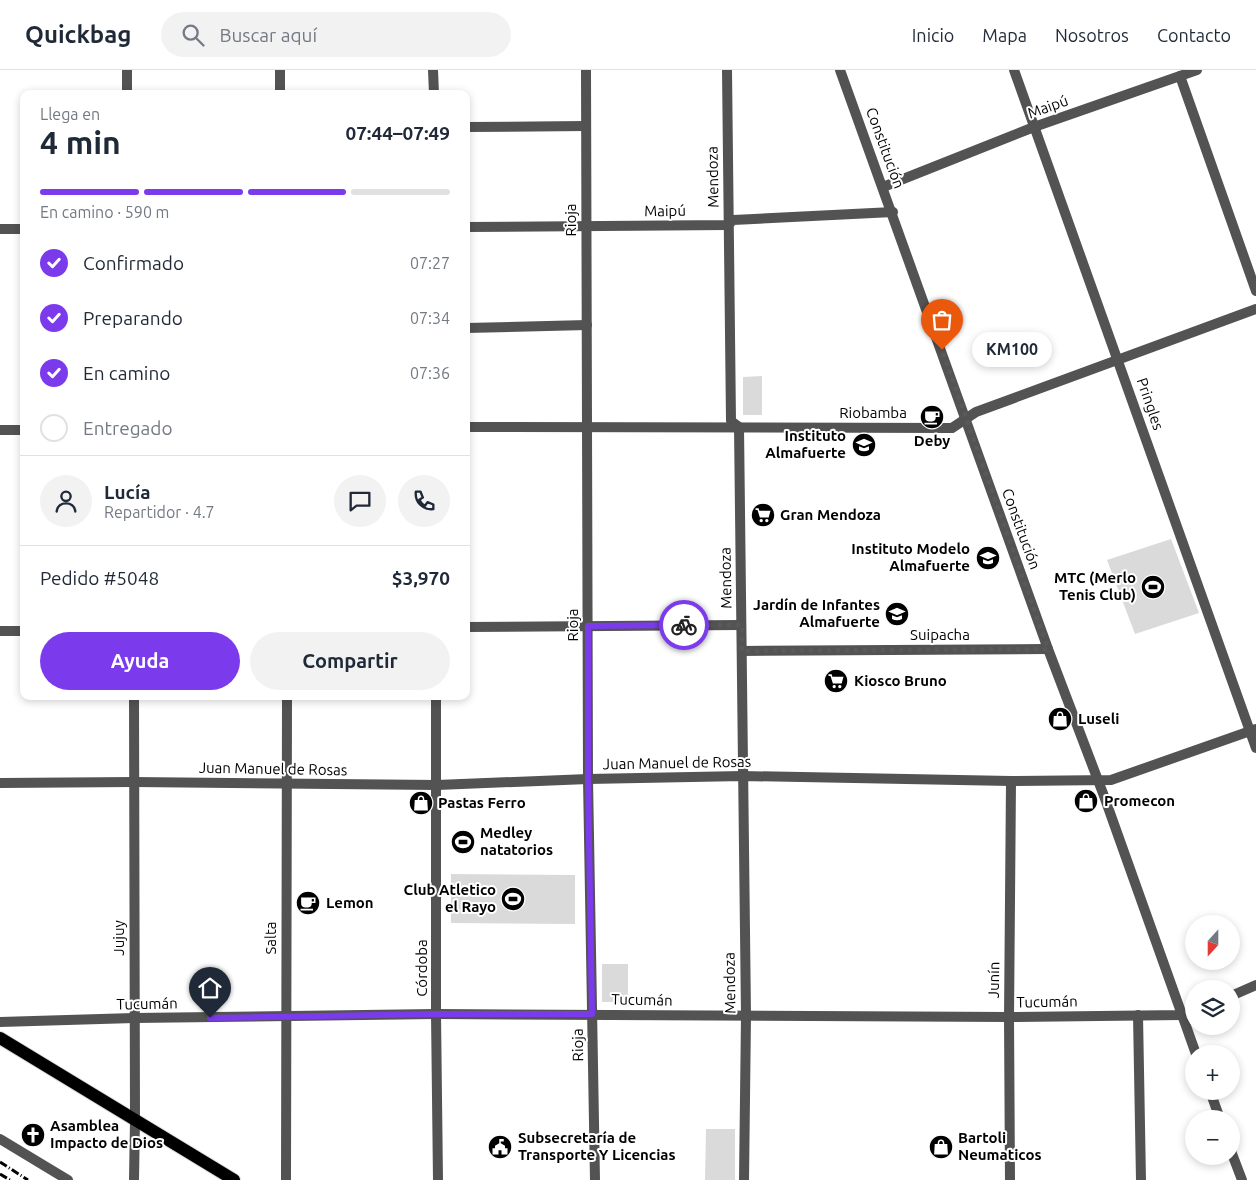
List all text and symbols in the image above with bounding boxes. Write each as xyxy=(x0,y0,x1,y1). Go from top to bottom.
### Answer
search box xyxy=(161,12,511,57)
text: Quickbag xyxy=(25,21,131,48)
icon: search xyxy=(179,21,207,49)
text: Buscar aquí xyxy=(219,24,317,46)
text: Inicio xyxy=(912,25,954,45)
text: Mapa xyxy=(982,25,1027,45)
text: Nosotros xyxy=(1055,25,1129,45)
text: Contacto xyxy=(1157,25,1231,45)
street label: Maipú xyxy=(1025,91,1070,122)
text: Llega en xyxy=(40,105,100,123)
street label: Constitución xyxy=(863,105,908,191)
text: 07:44–07:49 xyxy=(345,122,450,144)
text: 4 min xyxy=(40,124,121,160)
street label: Mendoza xyxy=(703,146,722,208)
street label: Maipú xyxy=(644,202,686,219)
text: En camino · 590 m xyxy=(40,203,169,221)
street label: Rioja xyxy=(562,203,579,237)
icon: check xyxy=(40,249,68,277)
text: Confirmado xyxy=(83,252,184,274)
text: 07:27 xyxy=(410,254,450,272)
pin xyxy=(921,299,963,350)
icon: check xyxy=(40,304,68,332)
icon: bag xyxy=(928,306,956,334)
text: Preparando xyxy=(83,307,183,329)
text: 07:34 xyxy=(410,309,450,327)
callout: KM100 xyxy=(972,332,1052,368)
text: KM100 xyxy=(986,340,1038,358)
icon: check xyxy=(40,359,68,387)
text: En camino xyxy=(83,362,170,384)
text: 07:36 xyxy=(410,364,450,382)
street label: Pringles xyxy=(1134,375,1167,432)
street label: Riobamba xyxy=(839,404,907,421)
cafe icon: Deby xyxy=(919,404,945,430)
text: Entregado xyxy=(83,417,173,439)
place label: Instituto Almafuerte xyxy=(765,427,846,461)
school or university icon: Instituto Almafuerte xyxy=(851,432,877,458)
place label: Deby xyxy=(914,432,950,449)
button: person xyxy=(40,475,92,527)
button: chat xyxy=(334,475,386,527)
button: phone xyxy=(398,475,450,527)
text: Lucía xyxy=(104,481,151,503)
street label: Constitución xyxy=(999,486,1044,572)
supermarket icon: Gran Mendoza xyxy=(750,502,776,528)
text: Repartidor · 4.7 xyxy=(104,503,215,521)
place label: Gran Mendoza xyxy=(780,506,881,523)
place label: Instituto Modelo Almafuerte xyxy=(851,540,970,574)
school or university icon: Instituto Modelo Almafuerte xyxy=(975,545,1001,571)
street label: Mendoza xyxy=(716,547,735,609)
text: Pedido #5048 xyxy=(40,567,159,589)
text: $3,970 xyxy=(392,567,450,589)
place label: MTC (Merlo Tenis Club) xyxy=(1054,569,1136,603)
sports icon: MTC (Merlo Tenis Club) xyxy=(1140,574,1166,600)
place label: Jardín de Infantes Almafuerte xyxy=(753,596,880,630)
courier xyxy=(659,600,709,650)
school or university icon: Jardín de Infantes Almafuerte xyxy=(884,601,910,627)
street label: Rioja xyxy=(564,608,581,642)
icon: bike xyxy=(670,611,698,639)
street label: Suipacha xyxy=(910,626,970,643)
button: Ayuda xyxy=(40,632,240,690)
button: Compartir xyxy=(250,632,450,690)
supermarket icon: Kiosco Bruno xyxy=(823,668,849,694)
place label: Kiosco Bruno xyxy=(854,672,947,689)
shop icon: Luseli xyxy=(1047,706,1073,732)
place label: Luseli xyxy=(1078,710,1119,727)
street label: Juan Manuel de Rosas xyxy=(603,753,751,772)
street label: Juan Manuel de Rosas xyxy=(199,759,347,778)
shop icon: Promecon xyxy=(1073,788,1099,814)
shop icon: Pastas Ferro xyxy=(408,790,434,816)
place label: Promecon xyxy=(1104,792,1175,809)
place label: Pastas Ferro xyxy=(438,794,526,811)
place label: Medley natatorios xyxy=(480,824,553,858)
sports icon: Medley natatorios xyxy=(450,829,476,855)
place label: Club Atletico el Rayo xyxy=(404,881,496,915)
sports icon: Club Atletico el Rayo xyxy=(500,886,526,912)
cafe icon: Lemon xyxy=(295,890,321,916)
place label: Lemon xyxy=(326,894,374,911)
north arrow xyxy=(1185,915,1240,970)
map controls xyxy=(1185,915,1240,1165)
street label: Jujuy xyxy=(110,920,127,956)
street label: Salta xyxy=(262,921,279,955)
street label: Córdoba xyxy=(413,939,430,997)
street label: Mendoza xyxy=(720,952,739,1014)
street label: Junín xyxy=(985,961,1002,999)
pin xyxy=(189,967,231,1018)
icon: home xyxy=(196,974,224,1002)
button: layers xyxy=(1185,980,1240,1035)
street label: Tucumán xyxy=(611,990,673,1009)
street label: Tucumán xyxy=(1016,992,1078,1011)
street label: Tucumán xyxy=(116,994,178,1013)
street label: Rioja xyxy=(569,1028,586,1062)
button: + xyxy=(1185,1045,1240,1100)
button: − xyxy=(1185,1110,1240,1165)
place label: Asamblea Impacto de Dios xyxy=(50,1117,163,1151)
church icon: Asamblea Impacto de Dios xyxy=(20,1122,46,1148)
place label: Subsecretaría de Transporte Y Licencias xyxy=(518,1129,676,1163)
place label: Bartoli Neumaticos xyxy=(958,1129,1042,1163)
public building icon: Subsecretaría de Transporte Y Licencias xyxy=(487,1134,513,1160)
shop icon: Bartoli Neumaticos xyxy=(928,1134,954,1160)

